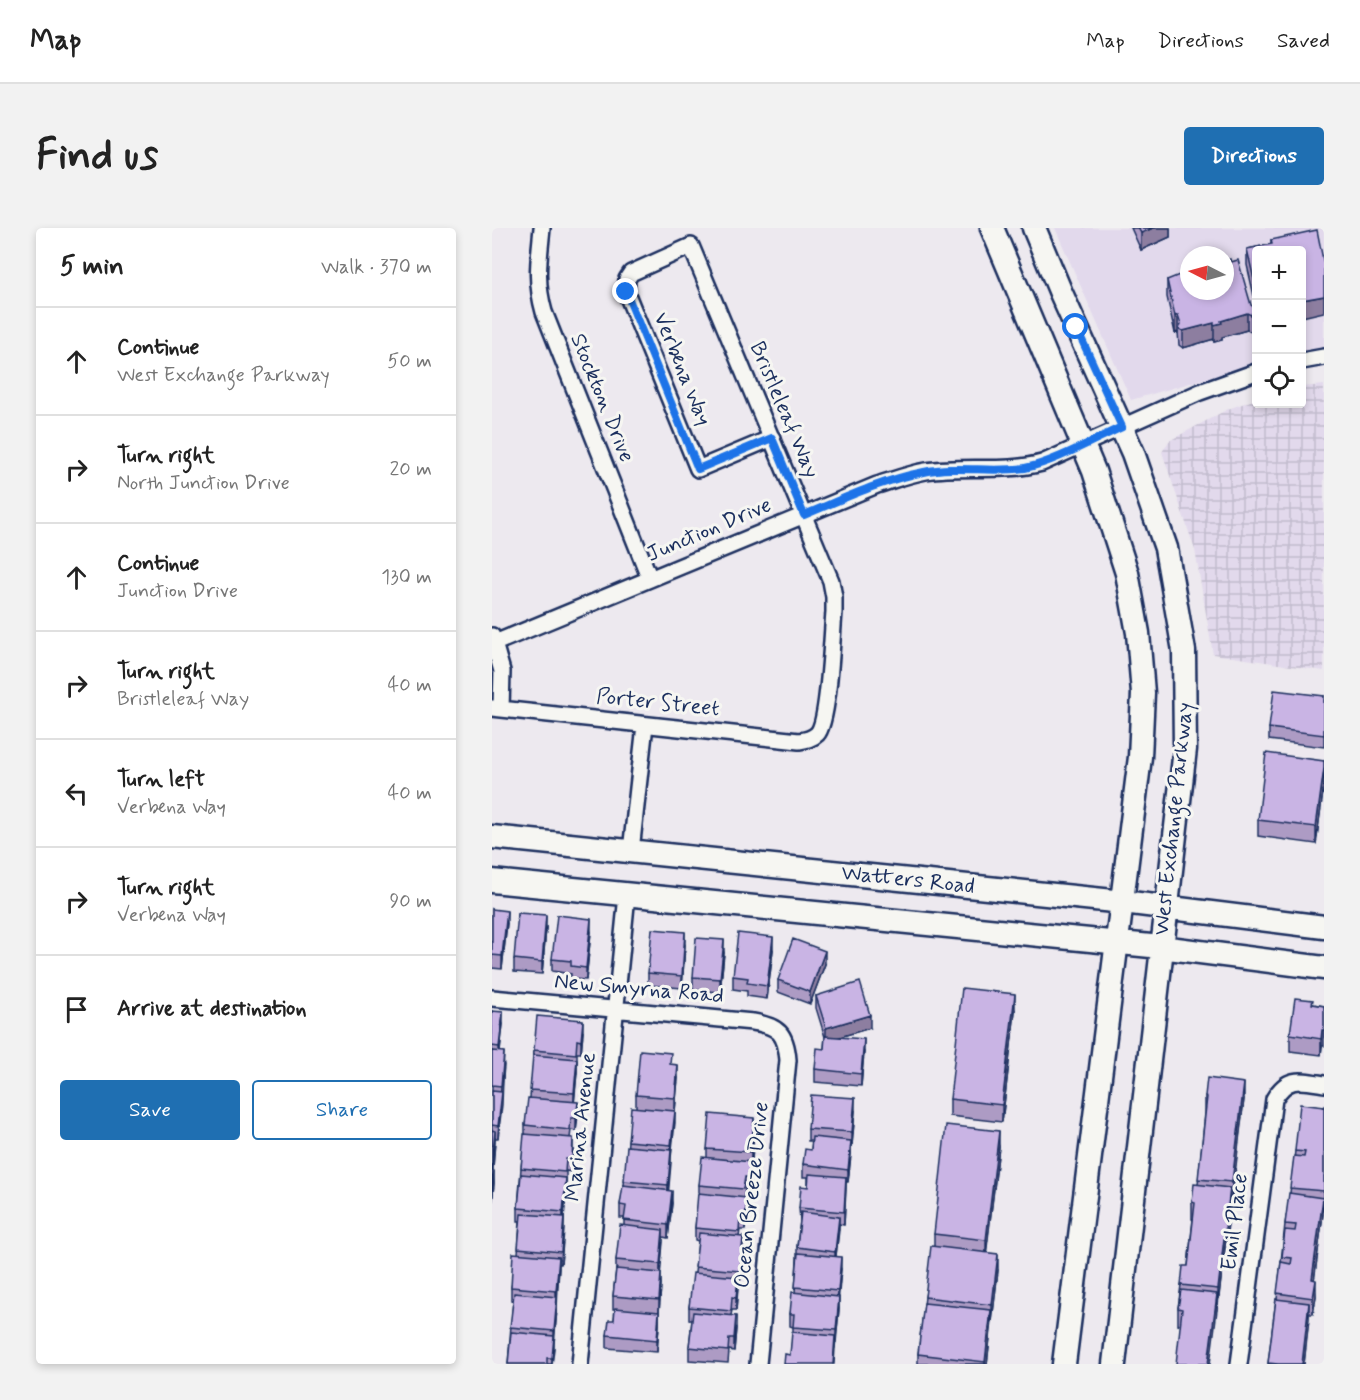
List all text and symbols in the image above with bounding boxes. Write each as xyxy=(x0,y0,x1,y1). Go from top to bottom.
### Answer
text: Map xyxy=(30,23,81,60)
text: Map xyxy=(1086,27,1125,55)
text: Directions xyxy=(1158,27,1244,55)
text: Saved xyxy=(1277,27,1330,55)
button: Directions xyxy=(1184,127,1324,185)
text: Find us xyxy=(36,129,158,184)
north arrow xyxy=(1180,246,1234,300)
map controls xyxy=(1252,246,1306,408)
button: + xyxy=(1252,246,1306,300)
text: 5 min xyxy=(60,250,124,284)
text: Walk · 370 m xyxy=(321,254,432,281)
route end xyxy=(612,278,638,304)
button: − xyxy=(1252,300,1306,354)
street label: Verbena Way xyxy=(647,308,717,430)
route start xyxy=(1062,313,1088,339)
street label: Stockton Drive xyxy=(563,329,641,467)
text: Continue xyxy=(117,334,199,362)
street label: Bristleleaf Way xyxy=(743,338,825,482)
icon: ahead xyxy=(60,345,93,378)
text: 50 m xyxy=(387,348,432,375)
button: locate xyxy=(1252,354,1306,408)
text: West Exchange Parkway xyxy=(117,362,330,389)
text: Turn right xyxy=(117,442,215,470)
icon: right xyxy=(60,453,93,486)
text: 20 m xyxy=(389,456,432,483)
text: North Junction Drive xyxy=(117,470,290,497)
street label: Junction Drive xyxy=(642,491,776,569)
text: Continue xyxy=(117,550,199,578)
icon: ahead xyxy=(60,561,93,594)
text: 130 m xyxy=(381,564,432,591)
text: Junction Drive xyxy=(117,578,238,605)
text: Turn right xyxy=(117,658,215,686)
icon: right xyxy=(60,669,93,702)
text: 40 m xyxy=(388,672,432,699)
street label: Porter Street xyxy=(595,683,721,723)
text: Bristleleaf Way xyxy=(117,686,249,713)
street label: West Exchange Parkway xyxy=(1148,701,1203,937)
text: Turn left xyxy=(117,766,205,794)
icon: left xyxy=(60,777,93,810)
text: 40 m xyxy=(388,780,432,807)
text: Verbena Way xyxy=(117,794,226,821)
street label: Watters Road xyxy=(840,859,976,901)
text: Turn right xyxy=(117,874,215,902)
icon: right xyxy=(60,885,93,918)
text: 90 m xyxy=(389,888,432,915)
text: Verbena Way xyxy=(117,902,226,929)
street label: New Smyrna Road xyxy=(553,968,725,1010)
icon: arrive xyxy=(60,993,93,1026)
text: Arrive at destination xyxy=(117,995,307,1023)
street label: Marina Avenue xyxy=(559,1051,603,1203)
button: Save xyxy=(60,1080,240,1140)
button: Share xyxy=(252,1080,432,1140)
street label: Ocean Breeze Drive xyxy=(728,1100,776,1290)
street label: Emil Place xyxy=(1215,1172,1255,1272)

